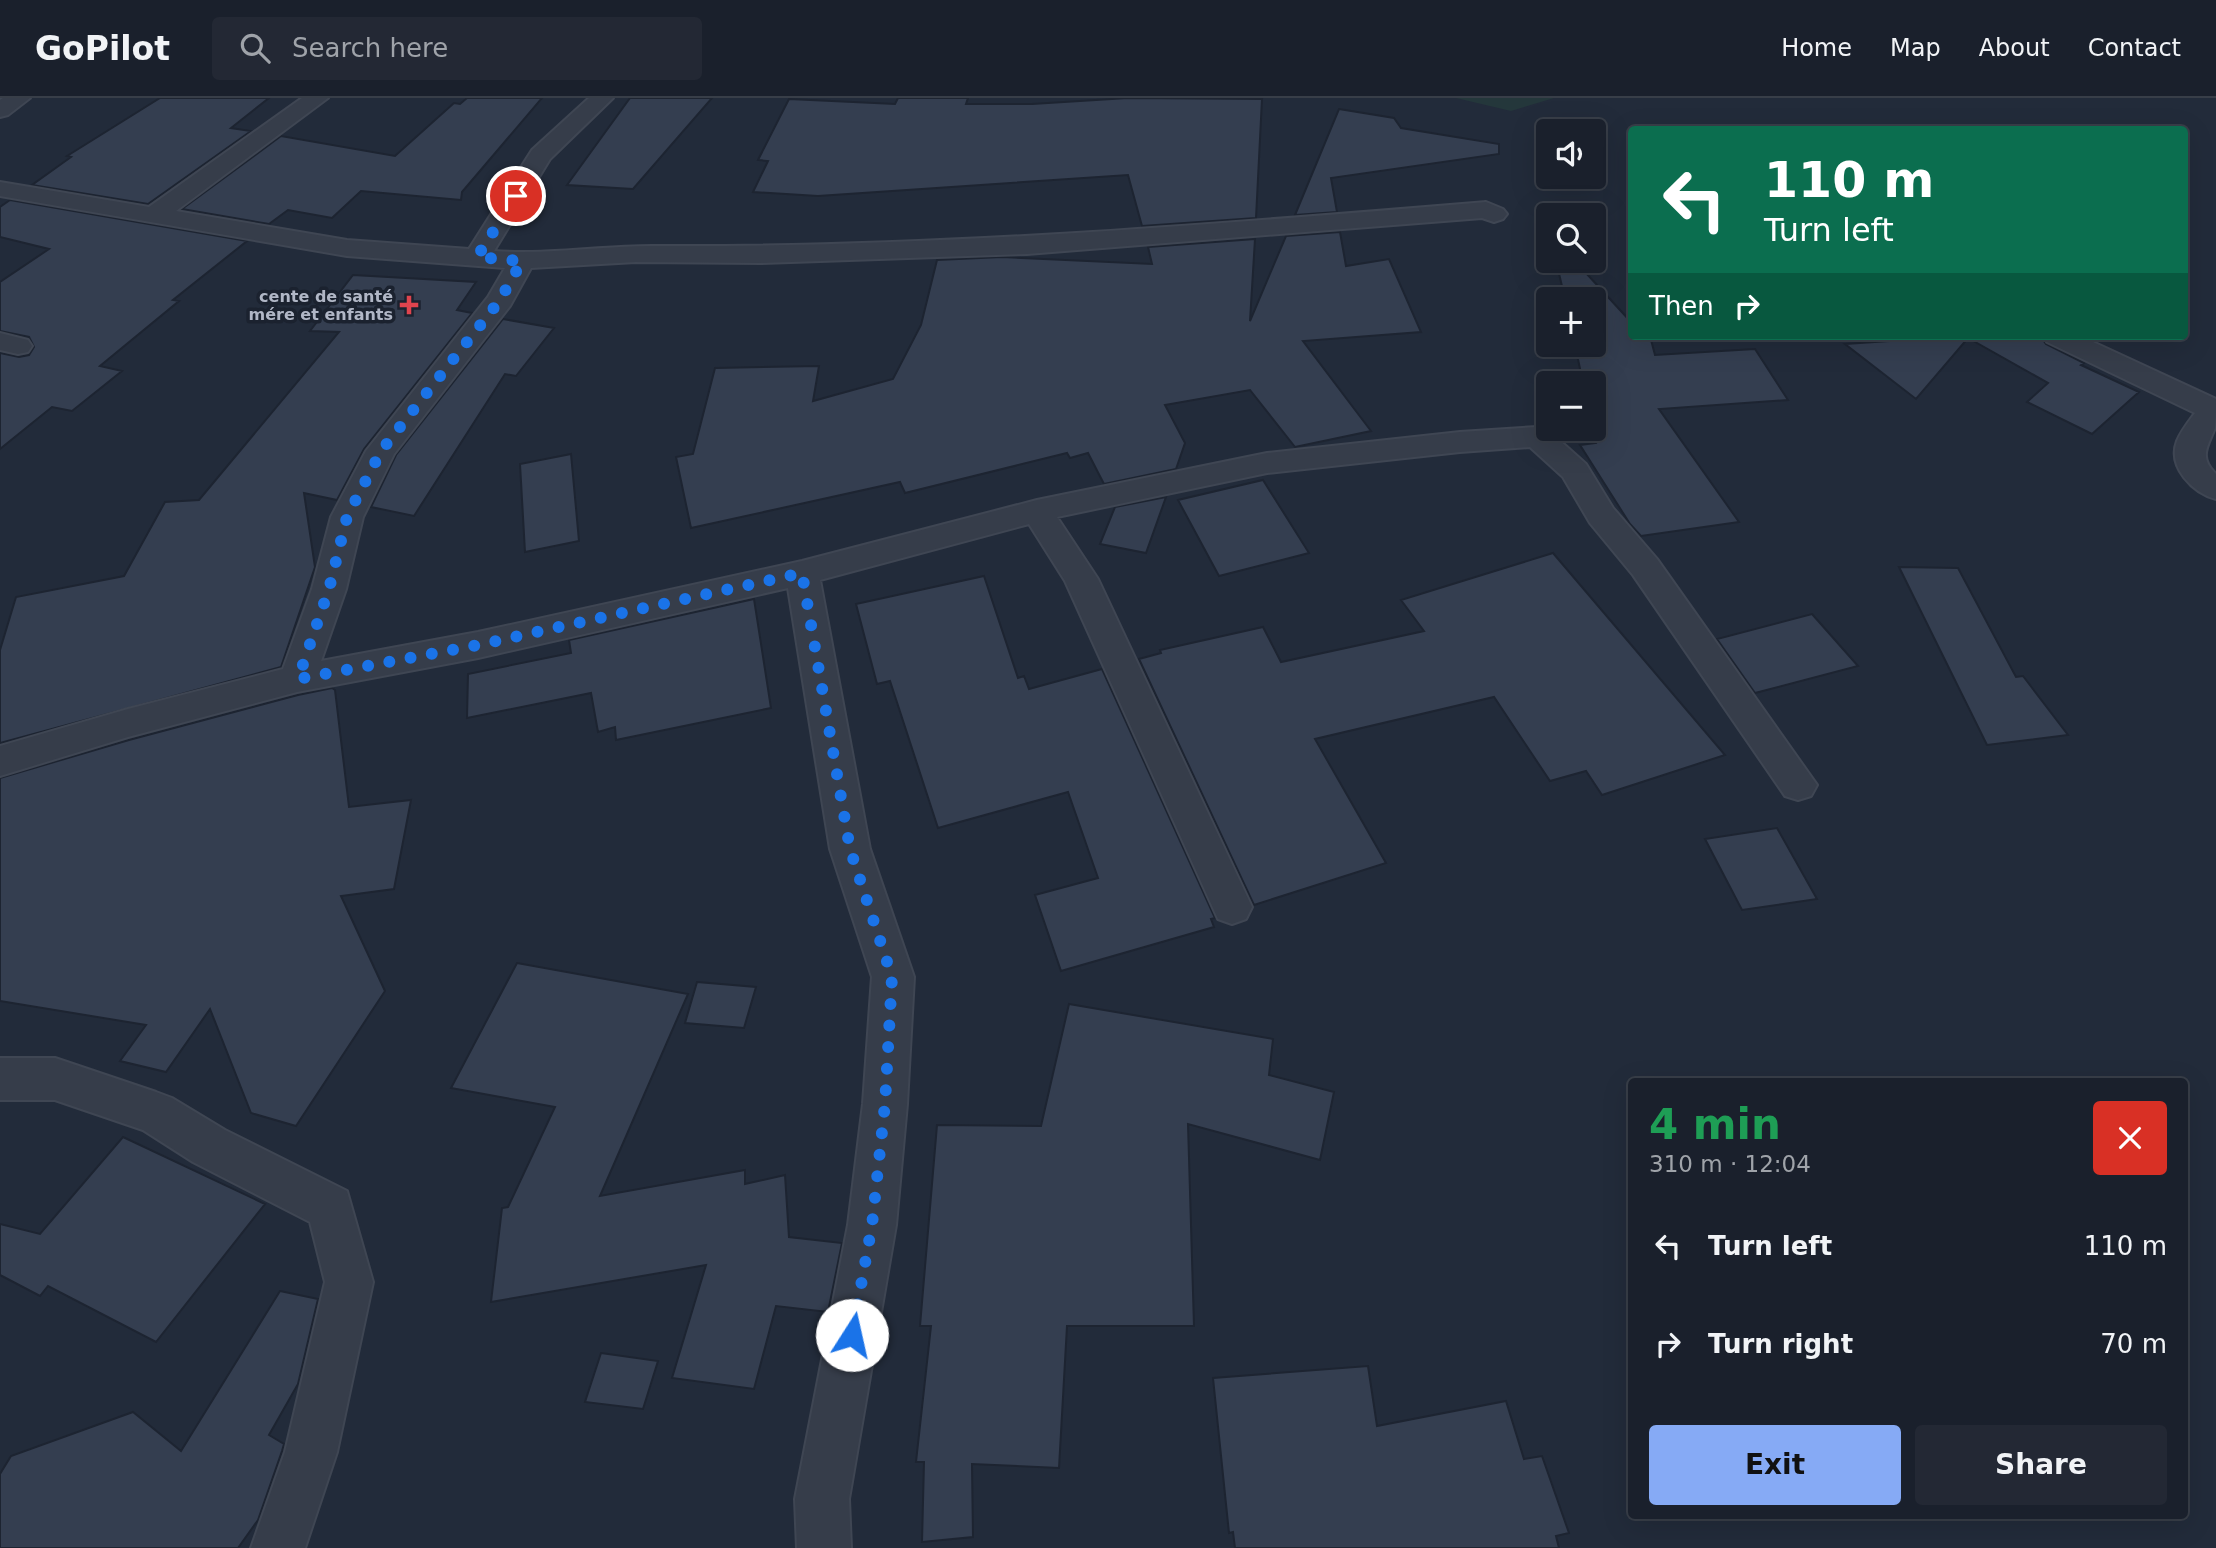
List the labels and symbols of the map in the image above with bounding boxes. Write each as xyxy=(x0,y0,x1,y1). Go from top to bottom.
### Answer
pin xyxy=(486,166,546,226)
place label: cente de santé mére et enfants xyxy=(249,287,393,324)
marker: cente de santé mére et enfants xyxy=(399,295,419,315)
position arrow xyxy=(815,1298,889,1372)

